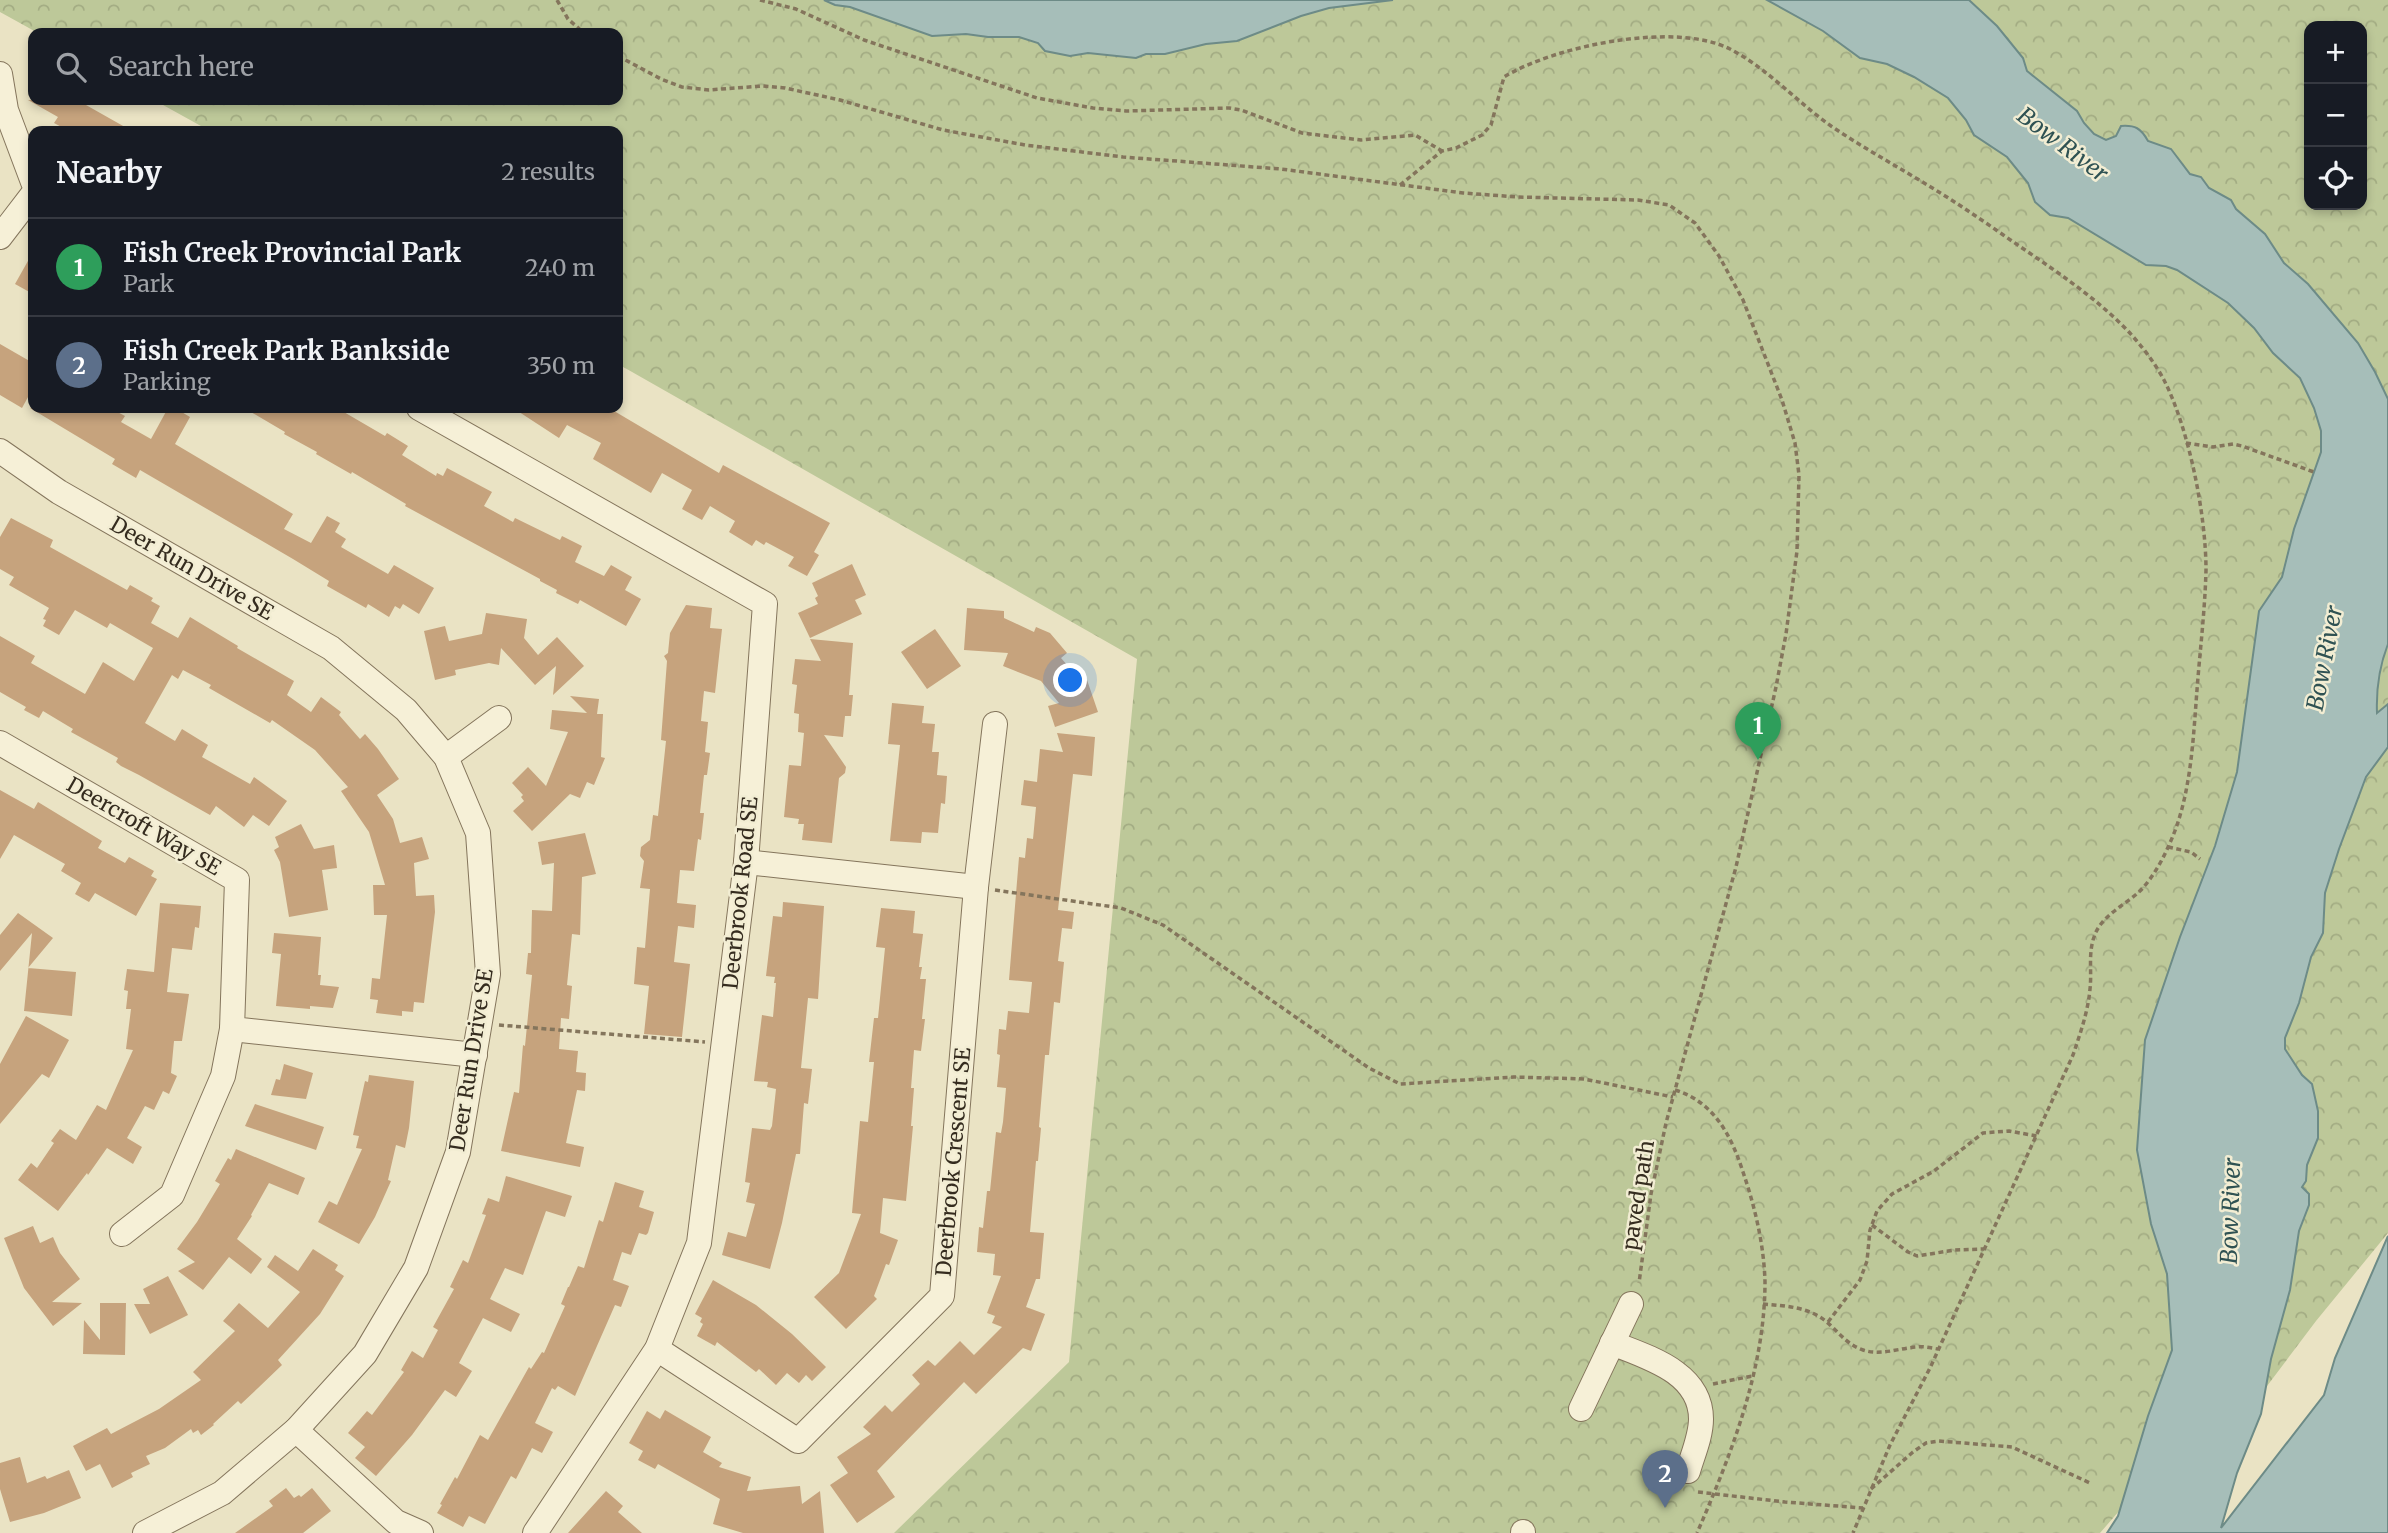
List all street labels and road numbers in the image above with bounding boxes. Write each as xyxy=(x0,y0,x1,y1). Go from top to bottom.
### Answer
street label: Deer Run Drive SE xyxy=(105,510,279,626)
street label: Deercroft Way SE xyxy=(62,771,227,882)
street label: Deerbrook Road SE xyxy=(716,795,764,991)
street label: Deer Run Drive SE xyxy=(443,966,499,1153)
street label: Deerbrook Crescent SE xyxy=(930,1046,977,1278)
street label: paved path xyxy=(1616,1138,1660,1252)

